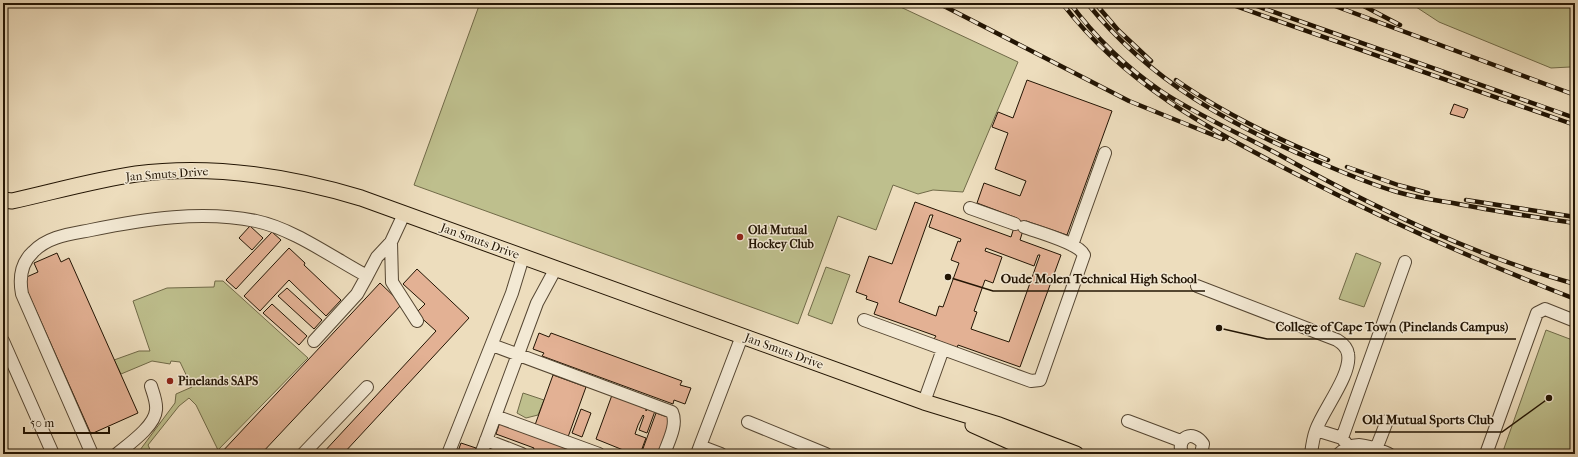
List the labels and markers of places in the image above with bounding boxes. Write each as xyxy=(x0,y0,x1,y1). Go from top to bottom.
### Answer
place label: Old Mutual Hockey Club xyxy=(748,223,814,252)
marker: Old Mutual Hockey Club xyxy=(735,232,745,242)
callout: Oude Molen Technical High School xyxy=(993,266,1205,291)
callout: College of Cape Town (Pinelands Campus) xyxy=(1267,314,1516,339)
place label: Pinelands SAPS xyxy=(178,374,258,388)
marker: Pinelands SAPS xyxy=(165,376,175,386)
callout: Old Mutual Sports Club xyxy=(1355,407,1502,432)

